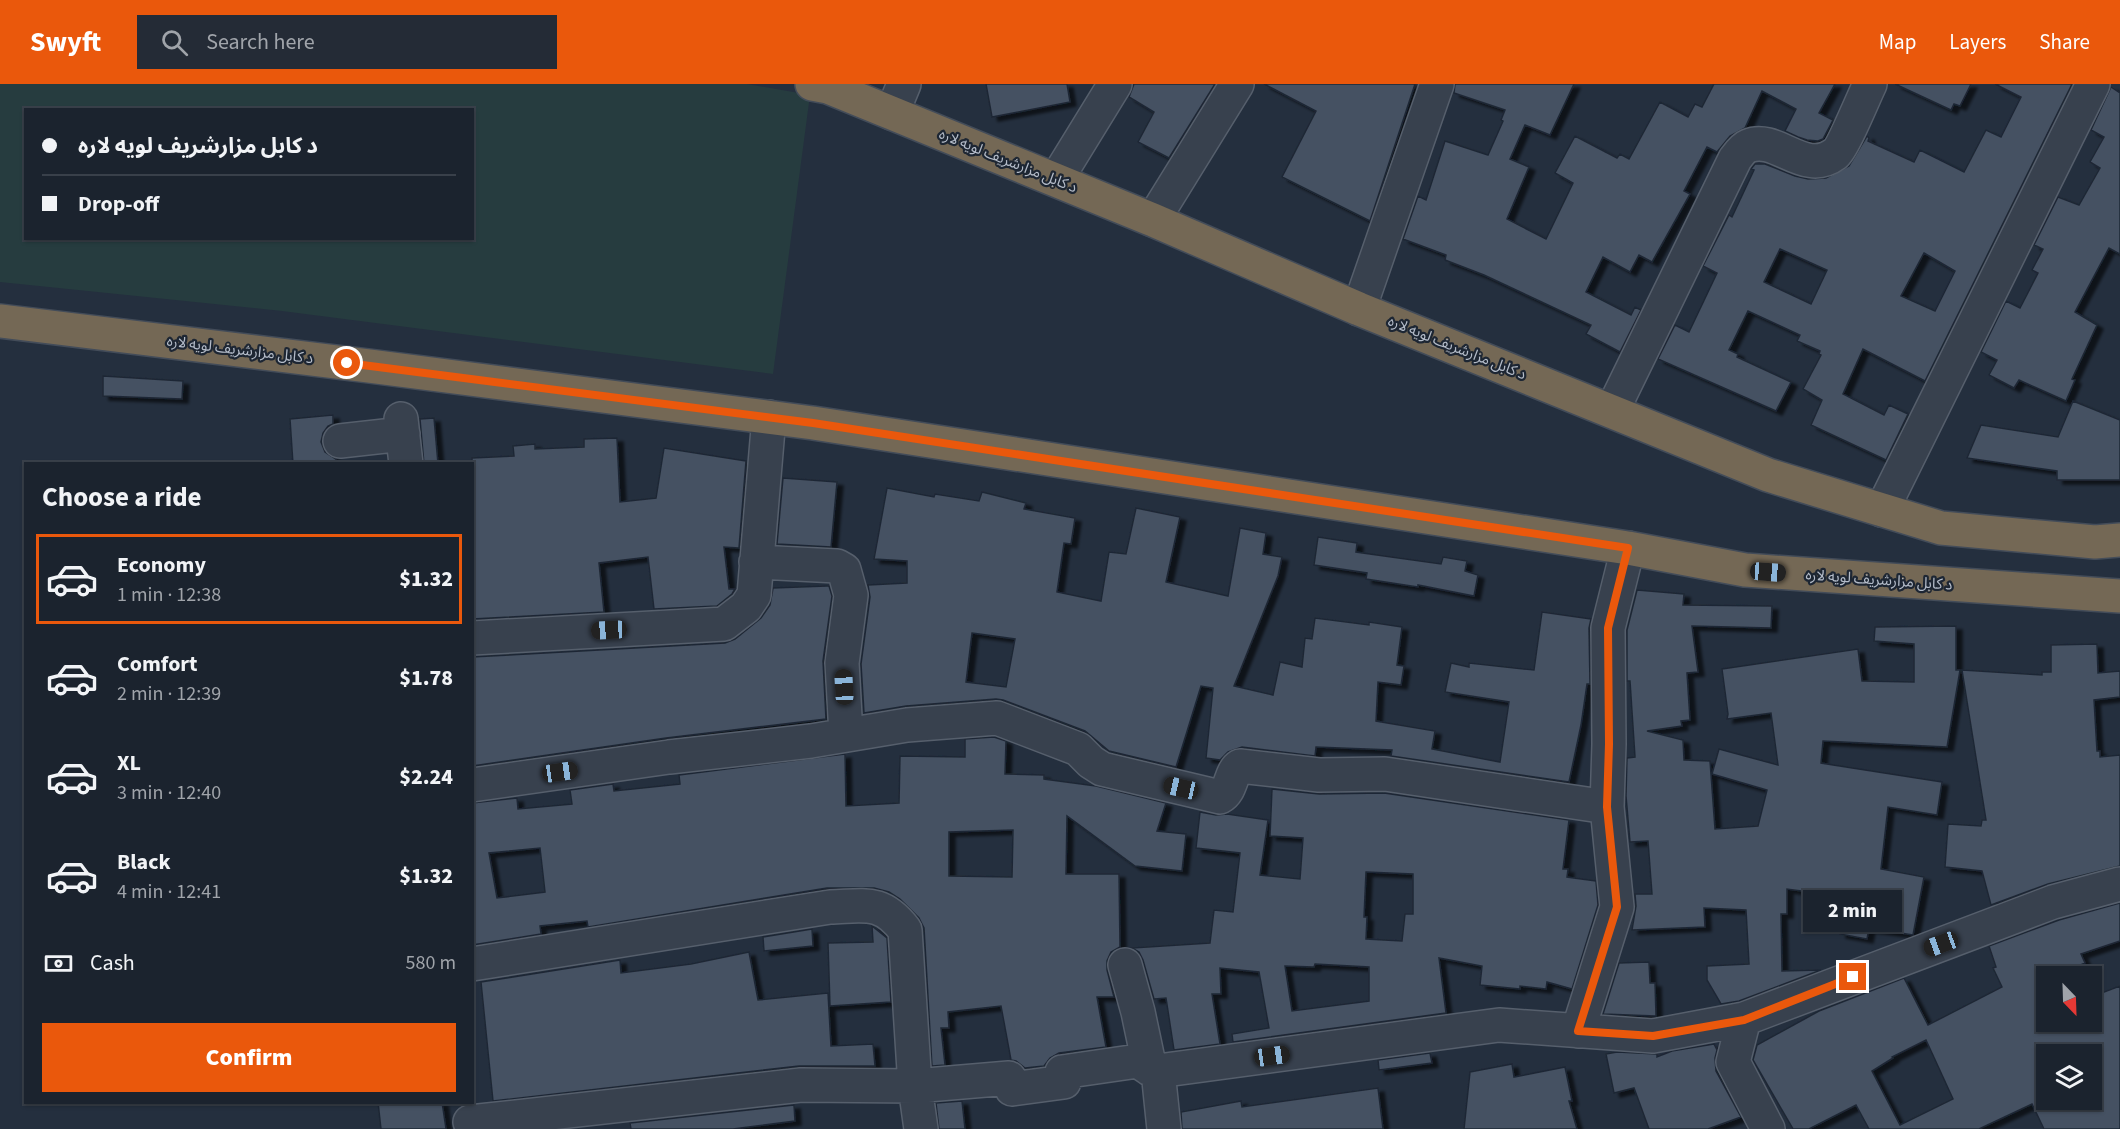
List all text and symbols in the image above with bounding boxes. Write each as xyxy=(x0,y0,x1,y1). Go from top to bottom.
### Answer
search box xyxy=(137,15,557,69)
text: Swyft xyxy=(30,22,101,62)
icon: search xyxy=(158,26,191,59)
text: Search here xyxy=(206,26,315,58)
text: Map xyxy=(1879,27,1916,57)
text: Layers xyxy=(1949,27,2006,57)
text: Share xyxy=(2039,27,2090,57)
street label: د کابل مزارشریف لویه لاره xyxy=(936,124,1080,198)
text: د کابل مزارشریف لویه لاره xyxy=(78,130,318,162)
text: Drop-off xyxy=(78,188,159,220)
street label: د کابل مزارشریف لویه لاره xyxy=(1385,311,1529,385)
street label: د کابل مزارشریف لویه لاره xyxy=(166,331,314,369)
route start xyxy=(333,349,360,376)
text: Choose a ride xyxy=(42,478,202,517)
text: Economy xyxy=(117,549,206,581)
icon: car xyxy=(45,552,99,606)
car xyxy=(1749,562,1787,582)
text: $1.32 xyxy=(399,563,453,595)
street label: د کابل مزارشریف لویه لاره xyxy=(1805,564,1953,596)
text: 1 min · 12:38 xyxy=(117,581,221,609)
car xyxy=(591,620,627,640)
text: Comfort xyxy=(117,648,198,680)
icon: car xyxy=(45,651,99,705)
text: $1.78 xyxy=(399,662,453,694)
car xyxy=(834,669,854,705)
text: 2 min · 12:39 xyxy=(117,680,221,708)
text: XL xyxy=(117,747,141,779)
icon: car xyxy=(45,750,99,804)
text: $2.24 xyxy=(399,761,453,793)
car xyxy=(541,761,579,783)
car xyxy=(1161,775,1201,801)
text: 3 min · 12:40 xyxy=(117,779,221,807)
text: Black xyxy=(117,846,171,878)
icon: car xyxy=(45,849,99,903)
text: $1.32 xyxy=(399,860,453,892)
text: 4 min · 12:41 xyxy=(117,878,221,906)
callout: 2 min xyxy=(1804,890,1902,932)
text: 2 min xyxy=(1828,897,1877,925)
car xyxy=(1921,929,1961,959)
icon: cash xyxy=(42,947,75,980)
text: Cash xyxy=(90,947,135,979)
text: 580 m xyxy=(406,949,456,977)
route end xyxy=(1839,963,1866,990)
north arrow xyxy=(2036,966,2102,1032)
map controls xyxy=(2036,966,2102,1110)
button: Confirm xyxy=(42,1023,456,1092)
button: layers xyxy=(2036,1044,2102,1110)
car xyxy=(1253,1045,1291,1067)

